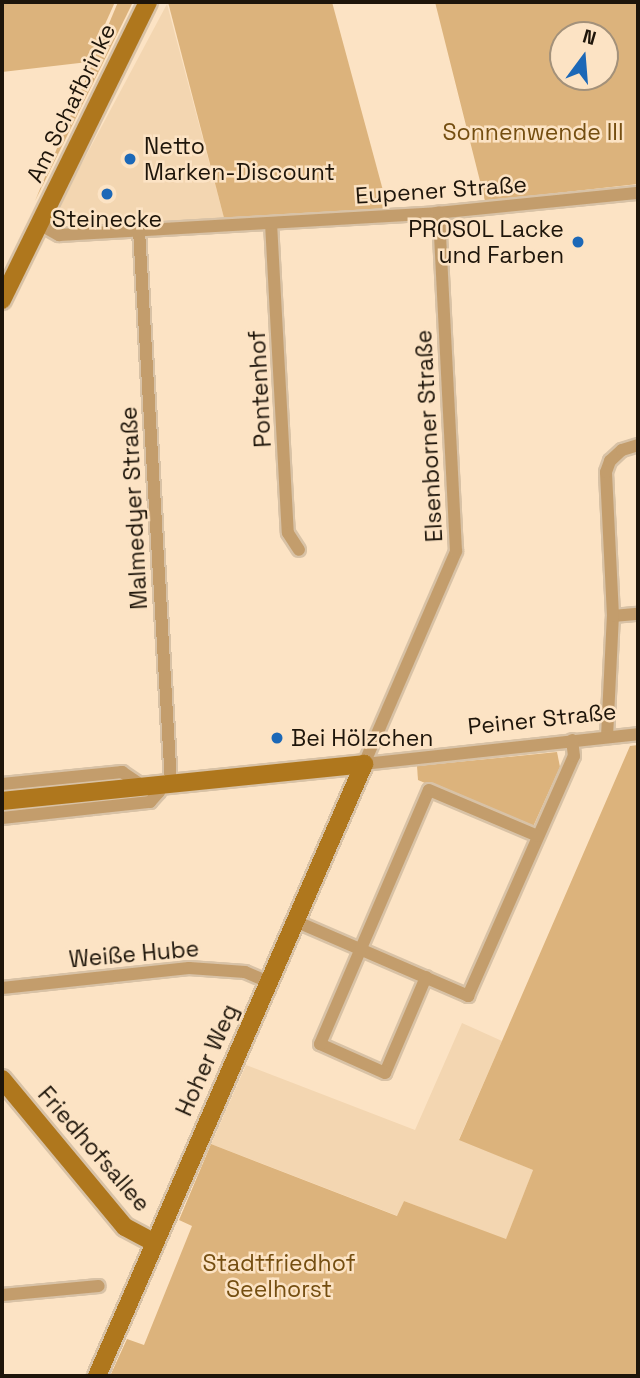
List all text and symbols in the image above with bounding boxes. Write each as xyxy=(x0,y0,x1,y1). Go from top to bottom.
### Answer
street label: Am Schafbrinke xyxy=(21,19,121,187)
north arrow xyxy=(549,21,619,91)
text: N xyxy=(580,23,599,51)
park label: Sonnenwende III xyxy=(442,118,624,146)
place label: Netto Marken-Discount xyxy=(144,132,335,186)
marker: Netto Marken-Discount xyxy=(122,151,138,167)
street label: Eupener Straße xyxy=(354,170,528,210)
marker: Steinecke xyxy=(99,186,115,202)
place label: Steinecke xyxy=(52,205,162,233)
place label: PROSOL Lacke und Farben xyxy=(408,215,564,269)
marker: PROSOL Lacke und Farben xyxy=(570,234,586,250)
street label: Elsenborner Straße xyxy=(410,329,448,543)
street label: Pontenhof xyxy=(243,330,277,448)
street label: Malmedyer Straße xyxy=(115,406,153,610)
street label: Peiner Straße xyxy=(466,697,618,741)
place label: Bei Hölzchen xyxy=(291,724,433,752)
marker: Bei Hölzchen xyxy=(269,730,285,746)
street label: Weiße Hube xyxy=(68,935,200,973)
street label: Hoher Weg xyxy=(170,1000,244,1120)
street label: Friedhofsallee xyxy=(32,1081,156,1217)
park label: Stadtfriedhof Seelhorst xyxy=(202,1249,356,1303)

